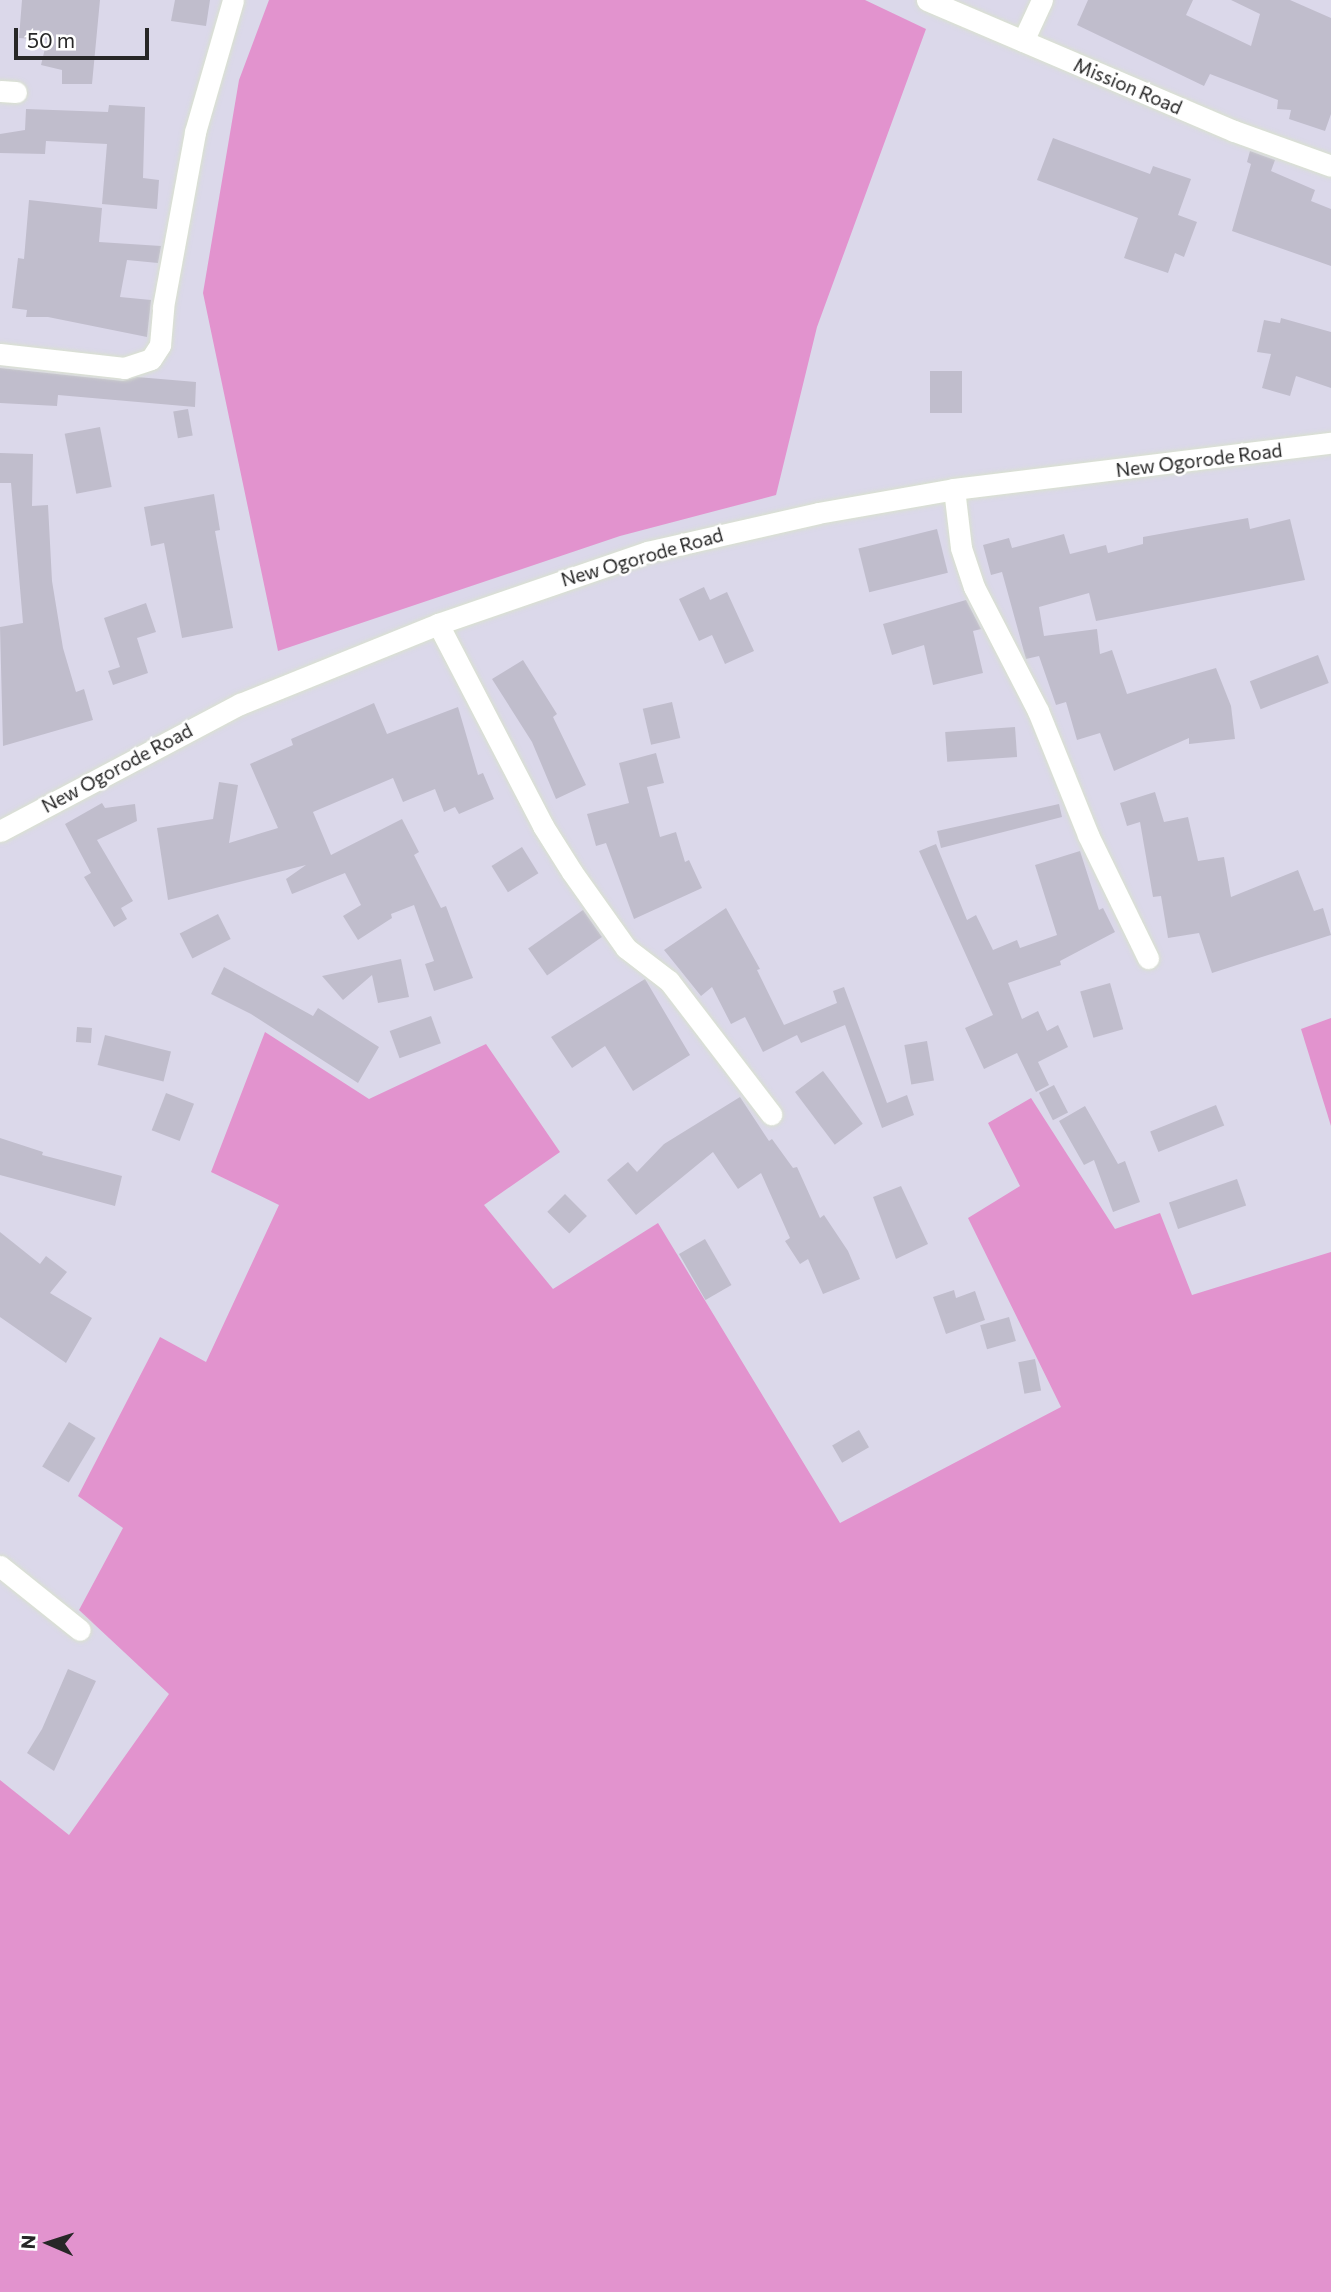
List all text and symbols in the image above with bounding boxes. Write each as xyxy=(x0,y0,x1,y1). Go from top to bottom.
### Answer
scale bar xyxy=(18,14,152,58)
text: 50 m xyxy=(27,27,75,52)
street label: Mission Road xyxy=(1070,53,1186,119)
street label: New Ogorode Road xyxy=(1114,438,1284,482)
street label: New Ogorode Road xyxy=(558,523,726,591)
street label: New Ogorode Road xyxy=(38,719,196,817)
north arrow xyxy=(14,2208,84,2278)
text: N xyxy=(16,2234,39,2250)

